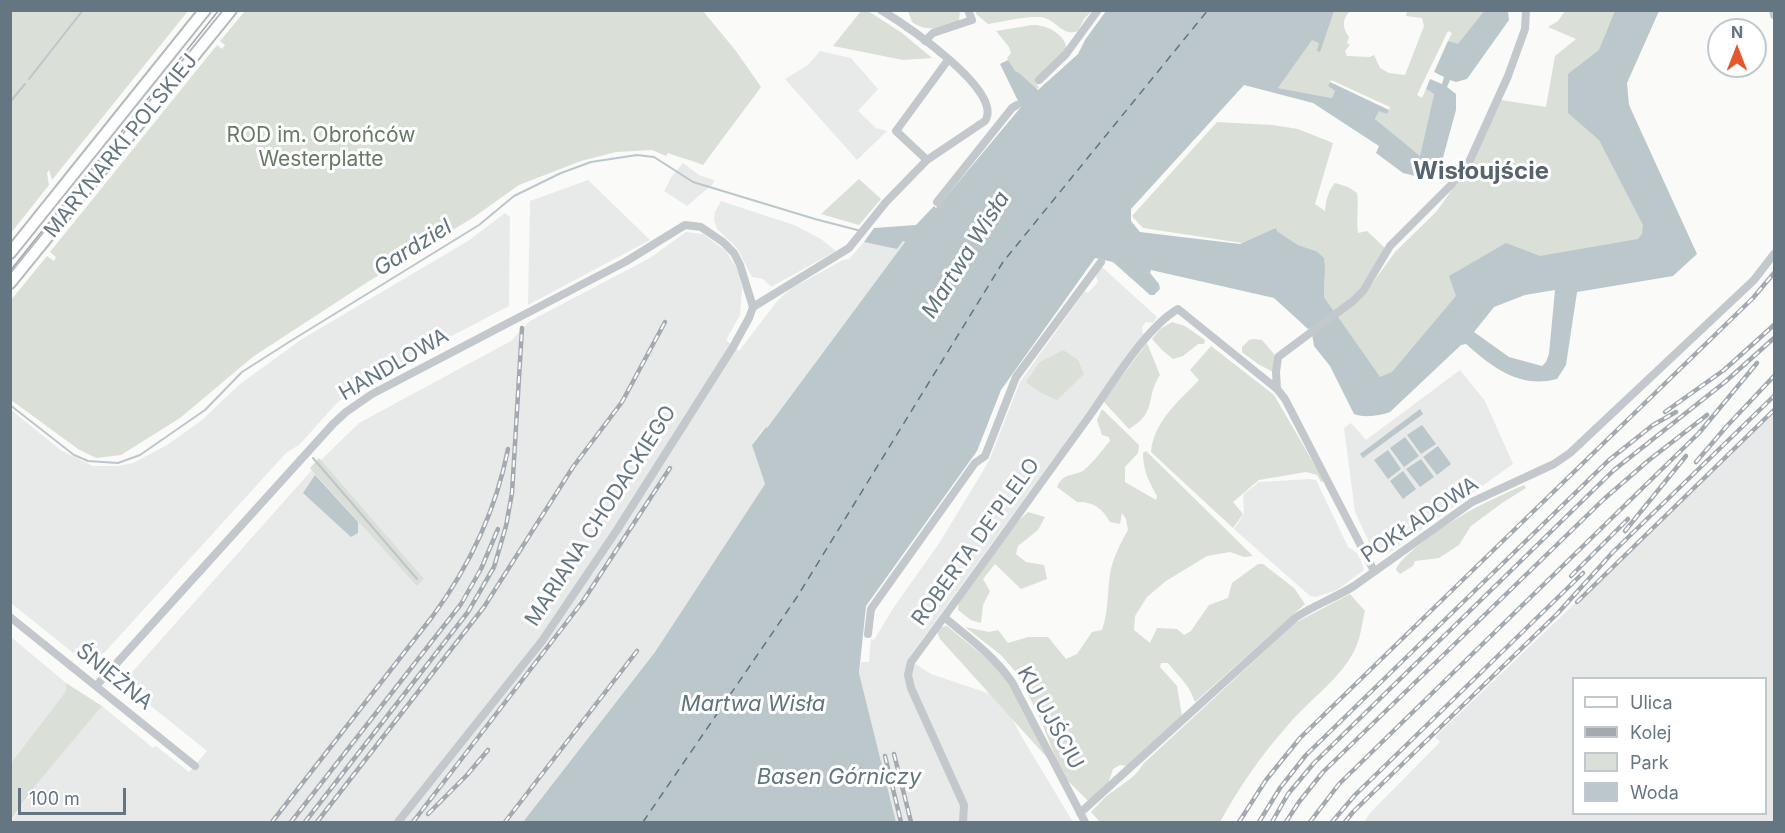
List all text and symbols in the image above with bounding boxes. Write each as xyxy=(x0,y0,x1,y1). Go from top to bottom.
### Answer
north arrow xyxy=(1707,18,1767,78)
text: N xyxy=(1731,22,1743,42)
street label: MARYNARKI POLSKIEJ xyxy=(39,49,203,243)
park label: ROD im. Obrońców Westerplatte xyxy=(227,123,415,173)
district label: Wisłoujście xyxy=(1413,158,1549,186)
water label: Martwa Wisła xyxy=(917,187,1015,323)
water label: Gardziel xyxy=(369,214,457,282)
street label: HANDLOWA xyxy=(335,323,453,407)
street label: MARIANA CHODACKIEGO xyxy=(520,401,682,631)
street label: ROBERTA DE'PLELO xyxy=(907,453,1045,631)
street label: POKŁADOWA xyxy=(1357,472,1483,568)
street label: ŚNIEŻNA xyxy=(71,639,157,715)
street label: KU UJŚCIU xyxy=(1012,662,1088,774)
legend xyxy=(1572,677,1767,815)
water label: Martwa Wisła xyxy=(681,691,825,717)
text: Ulica xyxy=(1630,692,1673,713)
text: Kolej xyxy=(1630,722,1671,743)
text: Park xyxy=(1630,752,1669,773)
water label: Basen Górniczy xyxy=(757,764,921,790)
scale bar xyxy=(21,776,129,814)
text: Woda xyxy=(1630,782,1679,803)
text: 100 m xyxy=(29,788,80,809)

